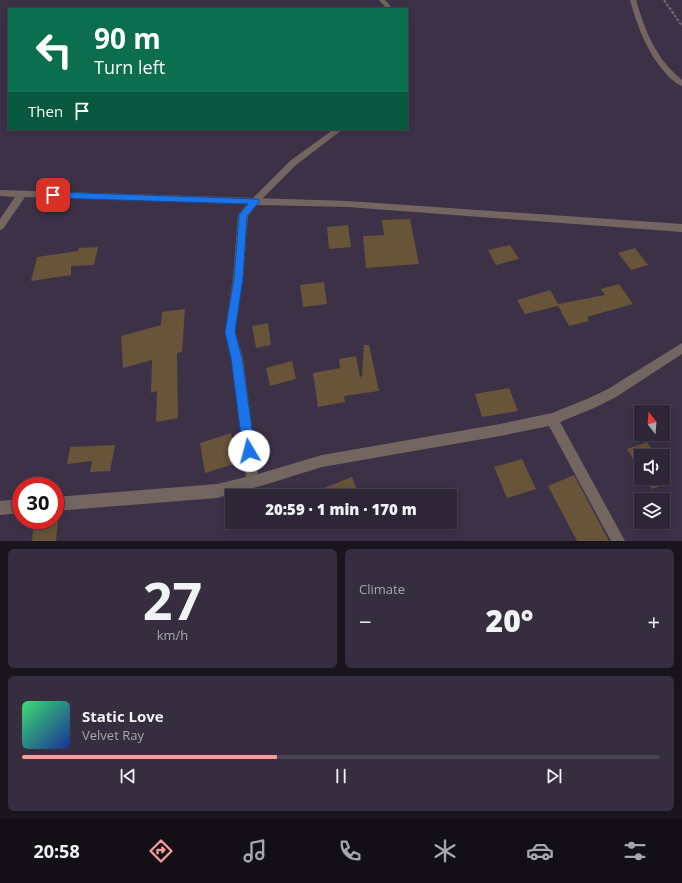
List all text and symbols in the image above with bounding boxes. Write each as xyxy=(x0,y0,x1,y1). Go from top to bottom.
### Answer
text: 90 m xyxy=(94,19,161,57)
icon: left xyxy=(28,24,80,76)
text: Turn left xyxy=(94,55,165,79)
icon: arrive xyxy=(71,100,93,122)
text: Then xyxy=(28,101,63,121)
pin xyxy=(36,178,70,212)
icon: arrive xyxy=(42,184,64,206)
north arrow xyxy=(634,405,670,441)
map controls xyxy=(634,405,670,529)
position arrow xyxy=(228,430,270,472)
button: sound xyxy=(634,449,670,485)
speed limit sign: 30 xyxy=(12,477,64,529)
button: layers xyxy=(634,493,670,529)
text: 20:59 · 1 min · 170 m xyxy=(265,499,417,519)
text: 27 xyxy=(143,564,202,635)
text: Climate xyxy=(359,580,405,598)
text: 20° xyxy=(486,600,533,641)
text: − xyxy=(359,606,372,636)
text: + xyxy=(647,606,660,636)
text: km/h xyxy=(157,626,188,644)
text: Static Love xyxy=(82,706,164,726)
text: Velvet Ray xyxy=(82,726,144,744)
icon: previous xyxy=(117,765,139,787)
icon: pause xyxy=(330,765,352,787)
icon: next xyxy=(543,765,565,787)
icon: directions xyxy=(147,837,175,865)
icon: music xyxy=(241,837,269,865)
icon: phone xyxy=(336,837,364,865)
icon: climate xyxy=(431,837,459,865)
icon: car xyxy=(526,837,554,865)
icon: filters xyxy=(621,837,649,865)
text: 20:58 xyxy=(33,839,80,863)

